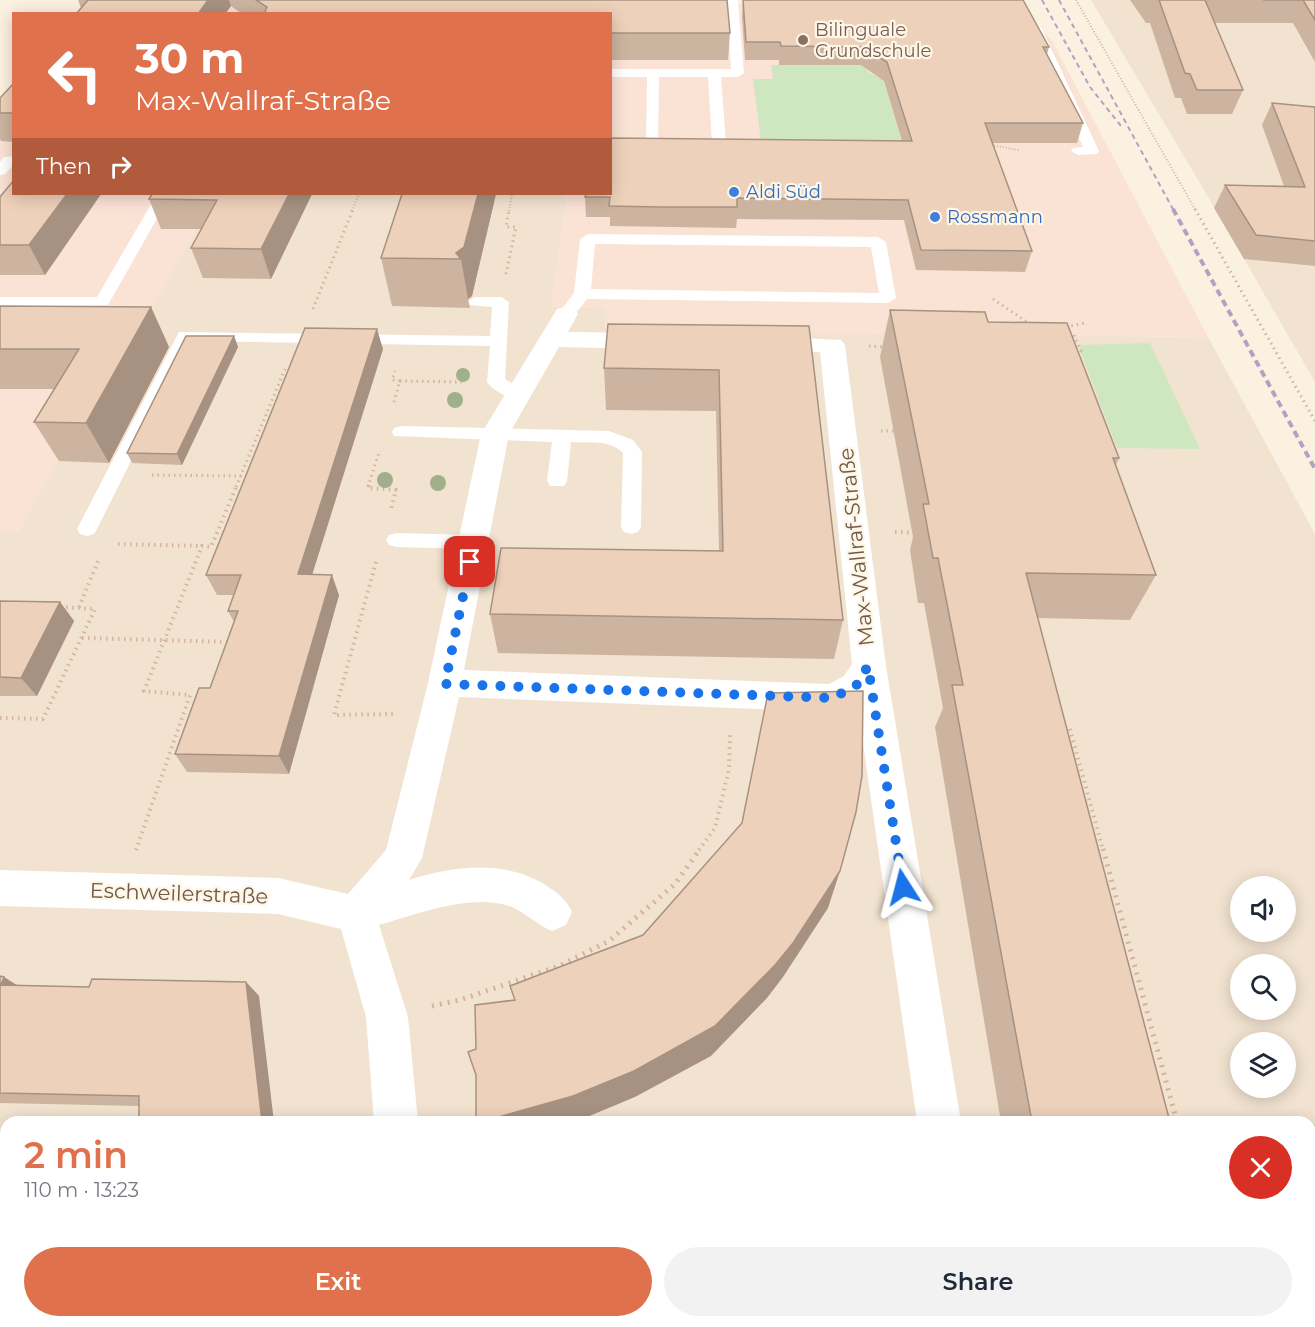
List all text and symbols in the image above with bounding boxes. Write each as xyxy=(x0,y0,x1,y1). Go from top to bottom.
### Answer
place label: Bilinguale Grundschule xyxy=(815,19,931,62)
text: 30 m xyxy=(135,32,244,84)
marker: Bilinguale Grundschule xyxy=(796,33,810,47)
icon: left xyxy=(36,36,114,114)
text: Max-Wallraf-Straße xyxy=(135,84,391,117)
icon: right xyxy=(104,150,137,183)
text: Then xyxy=(36,153,92,180)
place label: Aldi Süd xyxy=(746,181,821,203)
marker: Aldi Süd xyxy=(727,185,741,199)
place label: Rossmann xyxy=(947,206,1043,228)
marker: Rossmann xyxy=(928,210,942,224)
street label: Max-Wallraf-Straße xyxy=(833,447,879,647)
pin xyxy=(444,536,495,587)
icon: arrive xyxy=(453,545,486,578)
position arrow xyxy=(871,855,935,919)
map controls xyxy=(1230,876,1296,1098)
button: sound xyxy=(1230,876,1296,942)
street label: Eschweilerstraße xyxy=(89,877,269,909)
button: search xyxy=(1230,954,1296,1020)
button: layers xyxy=(1230,1032,1296,1098)
text: 2 min xyxy=(24,1133,128,1177)
button: close xyxy=(1229,1136,1292,1199)
text: 110 m · 13:23 xyxy=(24,1178,139,1202)
button: Exit xyxy=(24,1247,652,1316)
button: Share xyxy=(664,1247,1292,1316)

